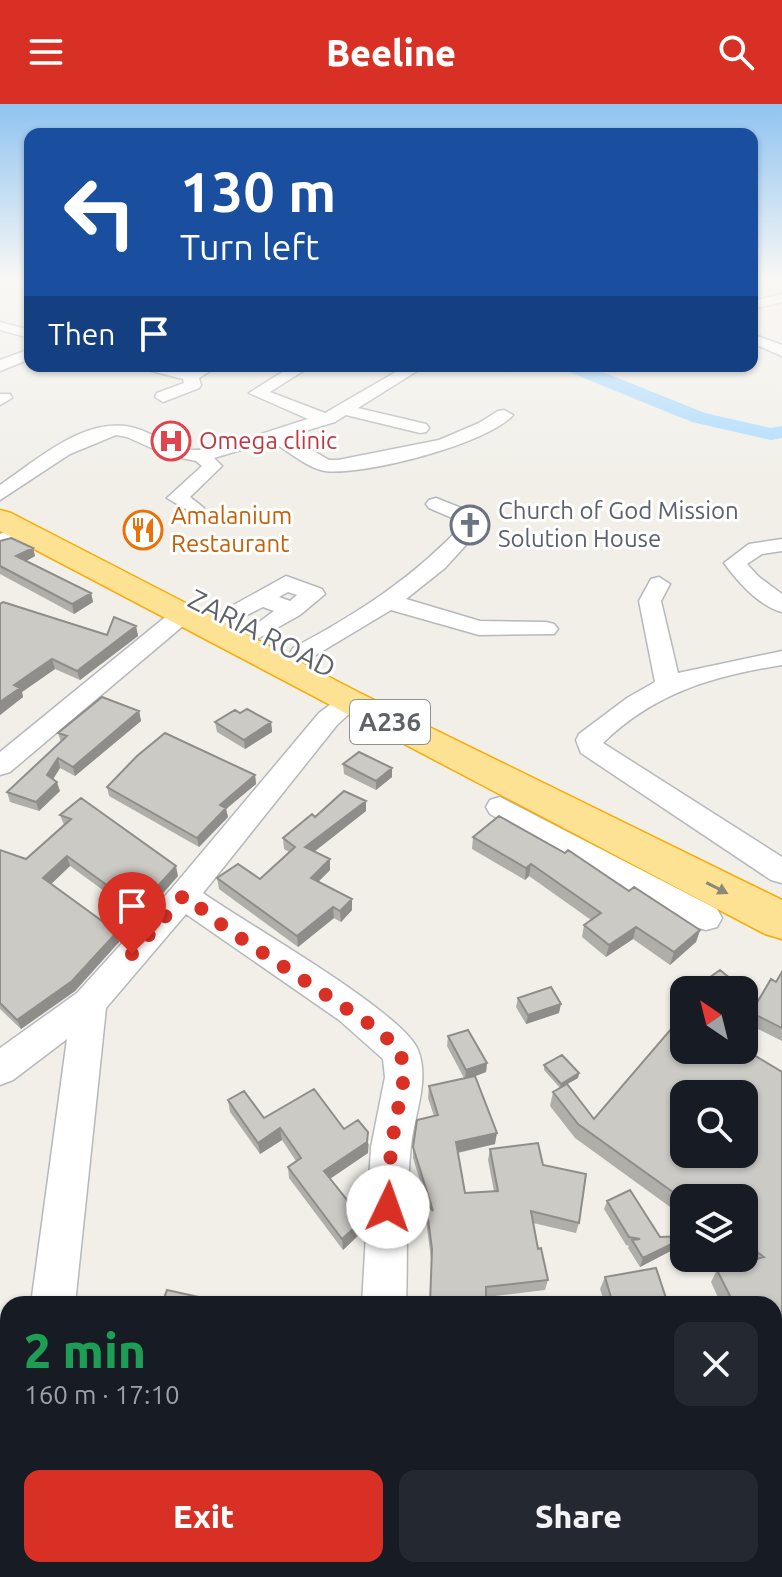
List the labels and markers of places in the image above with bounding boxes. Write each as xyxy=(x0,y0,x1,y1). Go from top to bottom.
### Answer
hospital icon: Omega clinic xyxy=(150,420,192,462)
place label: Omega clinic xyxy=(199,427,337,454)
place label: Church of God Mission Solution House xyxy=(498,497,739,552)
place label: Amalanium Restaurant xyxy=(171,502,292,557)
church icon: Church of God Mission Solution House xyxy=(449,504,491,546)
restaurant icon: Amalanium Restaurant xyxy=(122,509,164,551)
pin xyxy=(98,872,166,954)

